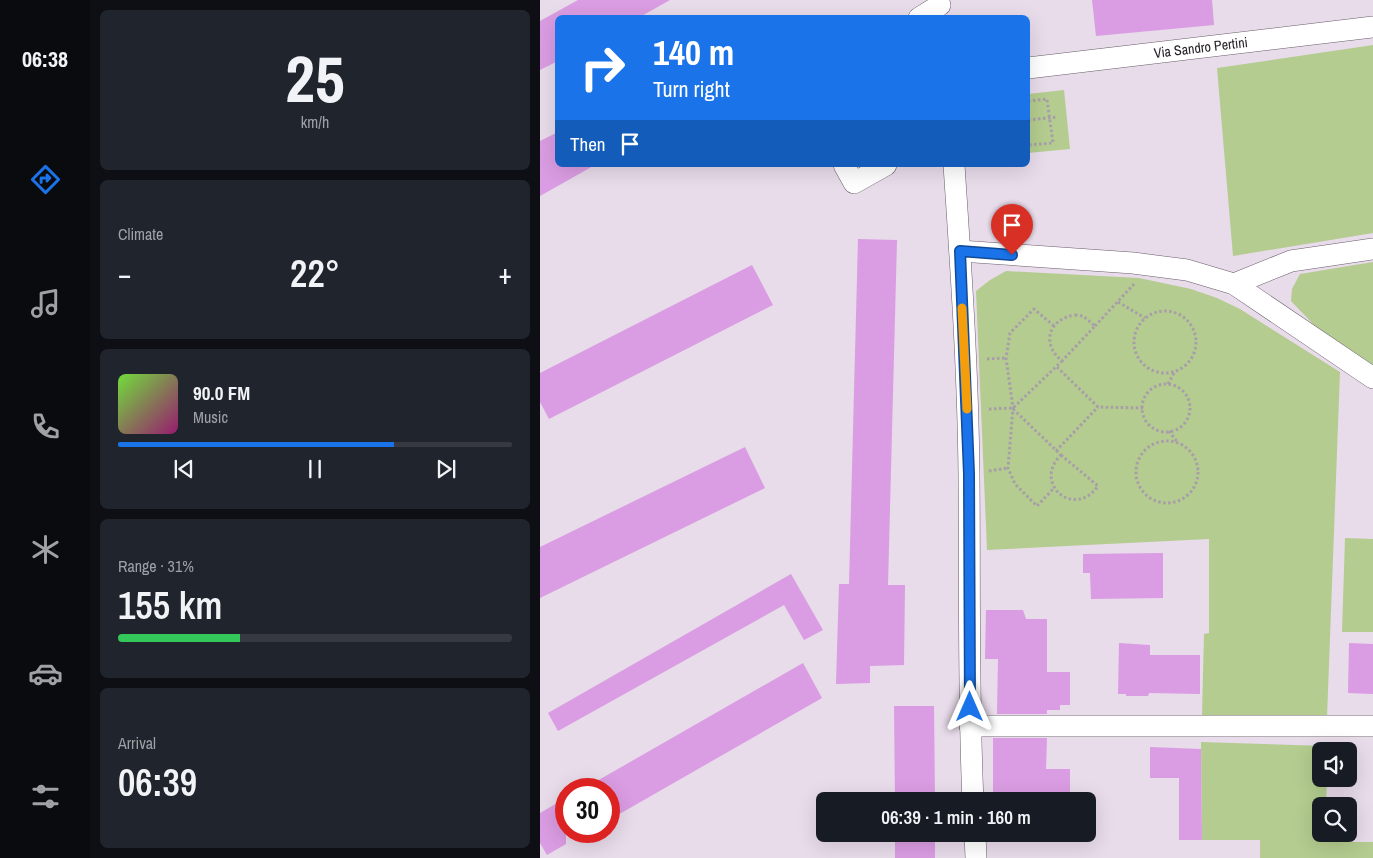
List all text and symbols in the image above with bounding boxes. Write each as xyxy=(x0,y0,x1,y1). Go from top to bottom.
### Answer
text: 140 m xyxy=(653,29,734,76)
street label: Via Sandro Pertini xyxy=(1153,33,1249,62)
text: 25 xyxy=(285,35,345,122)
icon: right xyxy=(570,35,635,100)
text: 06:38 xyxy=(22,44,68,74)
text: Turn right xyxy=(653,74,730,104)
text: km/h xyxy=(301,111,329,133)
icon: arrive xyxy=(616,130,644,158)
text: Then xyxy=(570,131,606,157)
icon: directions xyxy=(28,162,63,197)
pin xyxy=(991,204,1033,255)
icon: arrive xyxy=(998,211,1026,239)
text: Climate xyxy=(118,223,163,245)
text: 22° xyxy=(290,248,340,299)
text: − xyxy=(118,255,131,293)
text: + xyxy=(499,255,512,293)
icon: music xyxy=(28,286,63,321)
text: 90.0 FM xyxy=(193,380,250,406)
text: Music xyxy=(193,406,228,428)
icon: phone xyxy=(28,409,63,444)
icon: previous xyxy=(170,455,198,483)
icon: pause xyxy=(301,455,329,483)
icon: next xyxy=(432,455,460,483)
icon: climate xyxy=(28,532,63,567)
text: Range · 31% xyxy=(118,555,194,577)
text: 155 km xyxy=(118,580,222,631)
icon: car xyxy=(28,656,63,691)
position arrow xyxy=(943,680,995,732)
text: Arrival xyxy=(118,732,156,754)
map controls xyxy=(1312,742,1357,842)
button: sound xyxy=(1312,742,1357,787)
text: 06:39 xyxy=(118,757,197,808)
speed limit sign: 30 xyxy=(555,778,620,843)
icon: filters xyxy=(28,779,63,814)
button: search xyxy=(1312,797,1357,842)
text: 06:39 · 1 min · 160 m xyxy=(881,804,1031,830)

